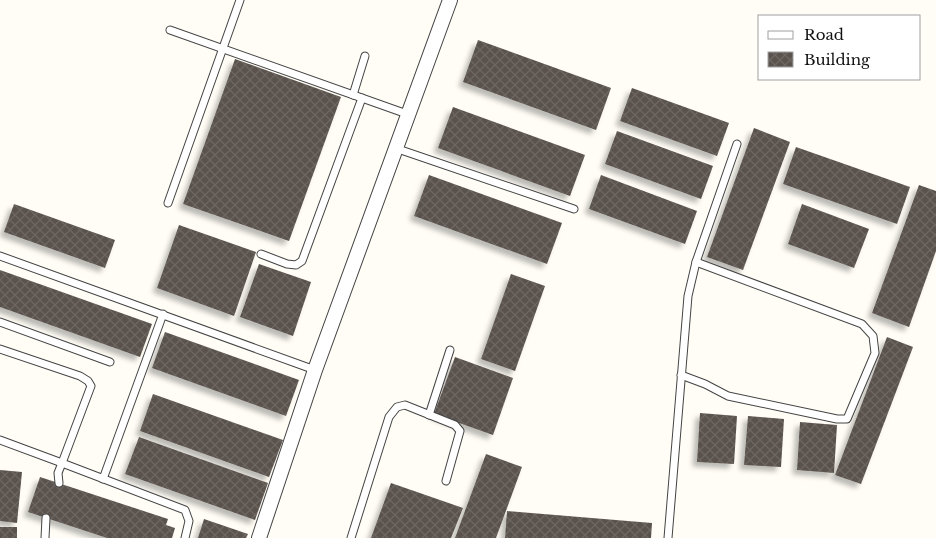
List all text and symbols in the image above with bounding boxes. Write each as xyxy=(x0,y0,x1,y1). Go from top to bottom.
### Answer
legend xyxy=(758,15,921,80)
text: Road xyxy=(804,25,844,44)
text: Building xyxy=(804,50,871,69)

